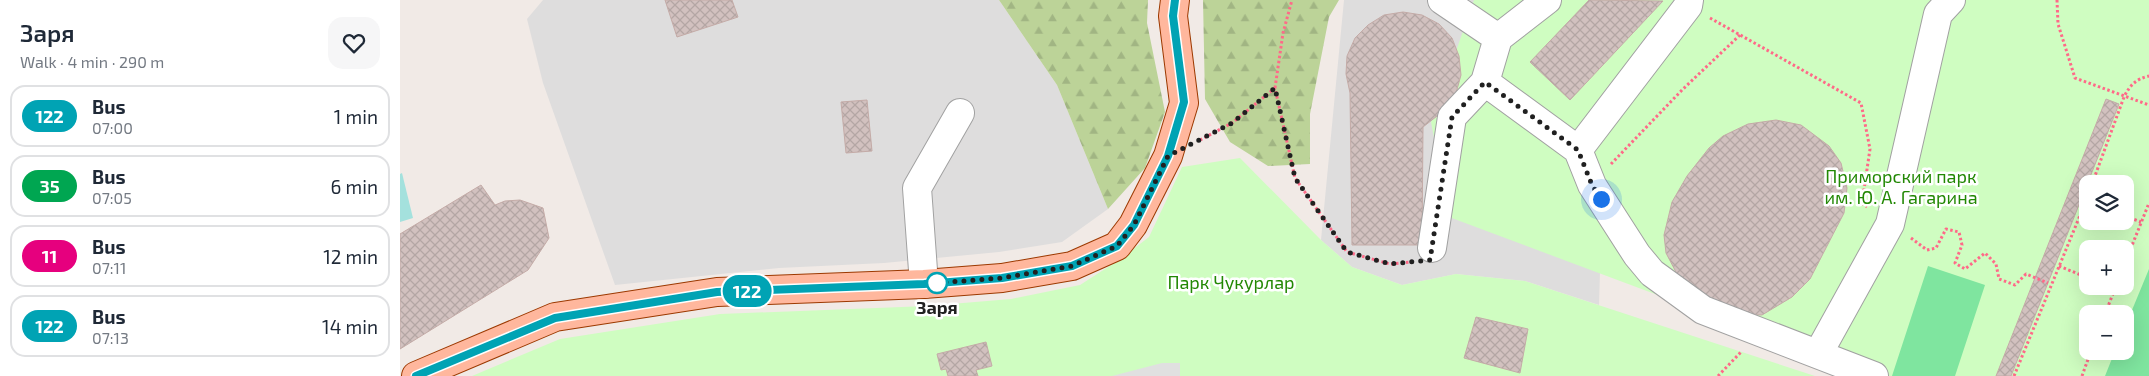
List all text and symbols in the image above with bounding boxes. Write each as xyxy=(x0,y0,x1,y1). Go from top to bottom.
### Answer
button: heart xyxy=(328,17,380,69)
text: Заря xyxy=(20,18,75,47)
text: Walk · 4 min · 290 m xyxy=(20,52,164,71)
text: Bus xyxy=(92,95,126,118)
text: 122 xyxy=(35,105,64,127)
text: 1 min xyxy=(334,105,378,128)
text: 07:00 xyxy=(92,118,133,137)
text: Bus xyxy=(92,165,126,188)
park label: Приморский парк им. Ю. А. Гагарина xyxy=(1824,165,1978,208)
text: 35 xyxy=(39,175,60,197)
text: 6 min xyxy=(330,175,378,198)
map controls xyxy=(2079,175,2134,360)
button: layers xyxy=(2079,175,2134,230)
your location xyxy=(1589,187,1614,212)
text: 07:05 xyxy=(92,188,132,207)
text: Bus xyxy=(92,235,126,258)
button: + xyxy=(2079,240,2134,295)
text: 11 xyxy=(42,245,57,267)
text: 12 min xyxy=(323,245,378,268)
text: 07:11 xyxy=(92,258,126,277)
park label: Парк Чукурлар xyxy=(1167,271,1295,293)
marker: Заря xyxy=(926,272,948,294)
line badge: 122 xyxy=(718,275,776,307)
text: 122 xyxy=(733,280,761,302)
place label: Заря xyxy=(916,296,958,318)
text: Bus xyxy=(92,305,126,328)
button: − xyxy=(2079,305,2134,360)
text: 122 xyxy=(35,315,64,337)
text: 14 min xyxy=(322,315,378,338)
text: 07:13 xyxy=(92,328,129,347)

